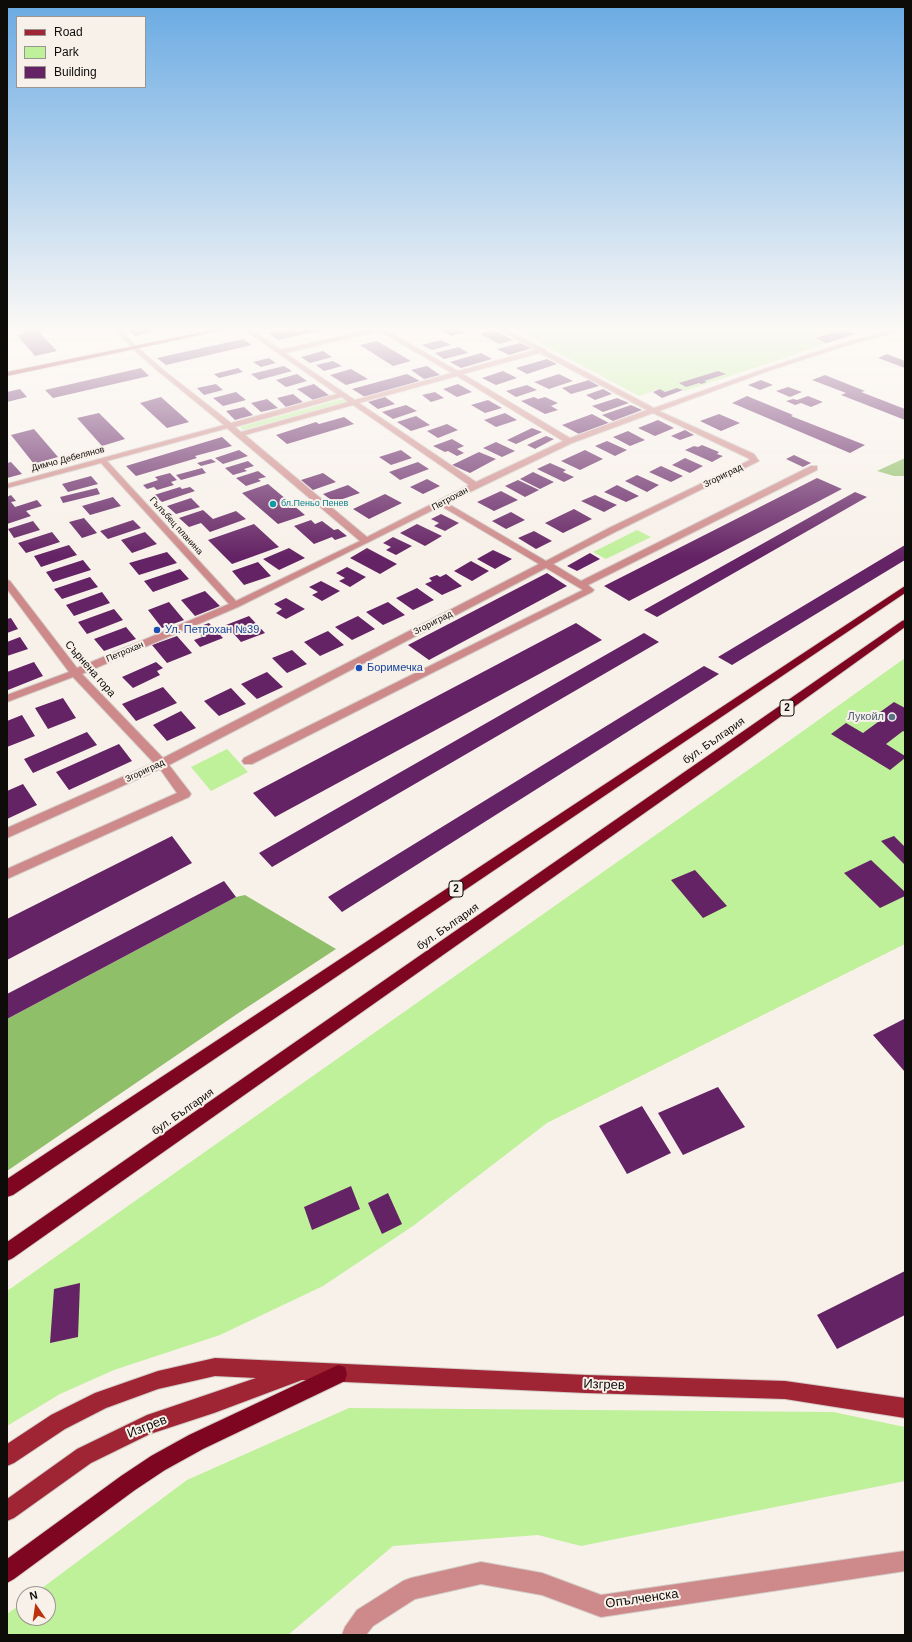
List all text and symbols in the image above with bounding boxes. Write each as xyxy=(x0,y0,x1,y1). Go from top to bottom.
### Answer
legend xyxy=(16,16,146,88)
text: Road xyxy=(54,25,83,39)
text: Park xyxy=(54,45,79,59)
text: Building xyxy=(54,65,97,79)
street label: Димчо Дебелянов xyxy=(30,444,106,474)
street label: Згориград xyxy=(702,462,744,490)
street label: Петрохан xyxy=(430,485,470,513)
street label: Гълъбец планина xyxy=(147,495,205,557)
marker: бл.Пеньо Пенев xyxy=(268,499,278,509)
place label: бл.Пеньо Пенев xyxy=(281,499,348,509)
street label: Згориград xyxy=(412,609,454,637)
place label: Ул. Петрохан №39 xyxy=(165,623,259,637)
marker: Ул. Петрохан №39 xyxy=(152,625,162,635)
street label: Сърнена гора xyxy=(62,638,118,700)
street label: Петрохан xyxy=(105,639,145,665)
place label: Боримечка xyxy=(367,661,423,675)
marker: Боримечка xyxy=(354,663,364,673)
road number: 2 xyxy=(780,700,794,716)
place label: Лукойл xyxy=(848,710,884,724)
marker: Лукойл xyxy=(887,712,897,722)
street label: бул. България xyxy=(681,715,747,767)
street label: Згориград xyxy=(124,757,166,785)
road number: 2 xyxy=(449,881,463,897)
street label: бул. България xyxy=(415,901,481,953)
street label: бул. България xyxy=(150,1086,216,1138)
street label: Изгрев xyxy=(583,1376,625,1394)
street label: Изгрев xyxy=(125,1412,169,1442)
north arrow xyxy=(16,1586,56,1626)
street label: Опълченска xyxy=(605,1586,679,1612)
text: N xyxy=(28,1589,39,1602)

